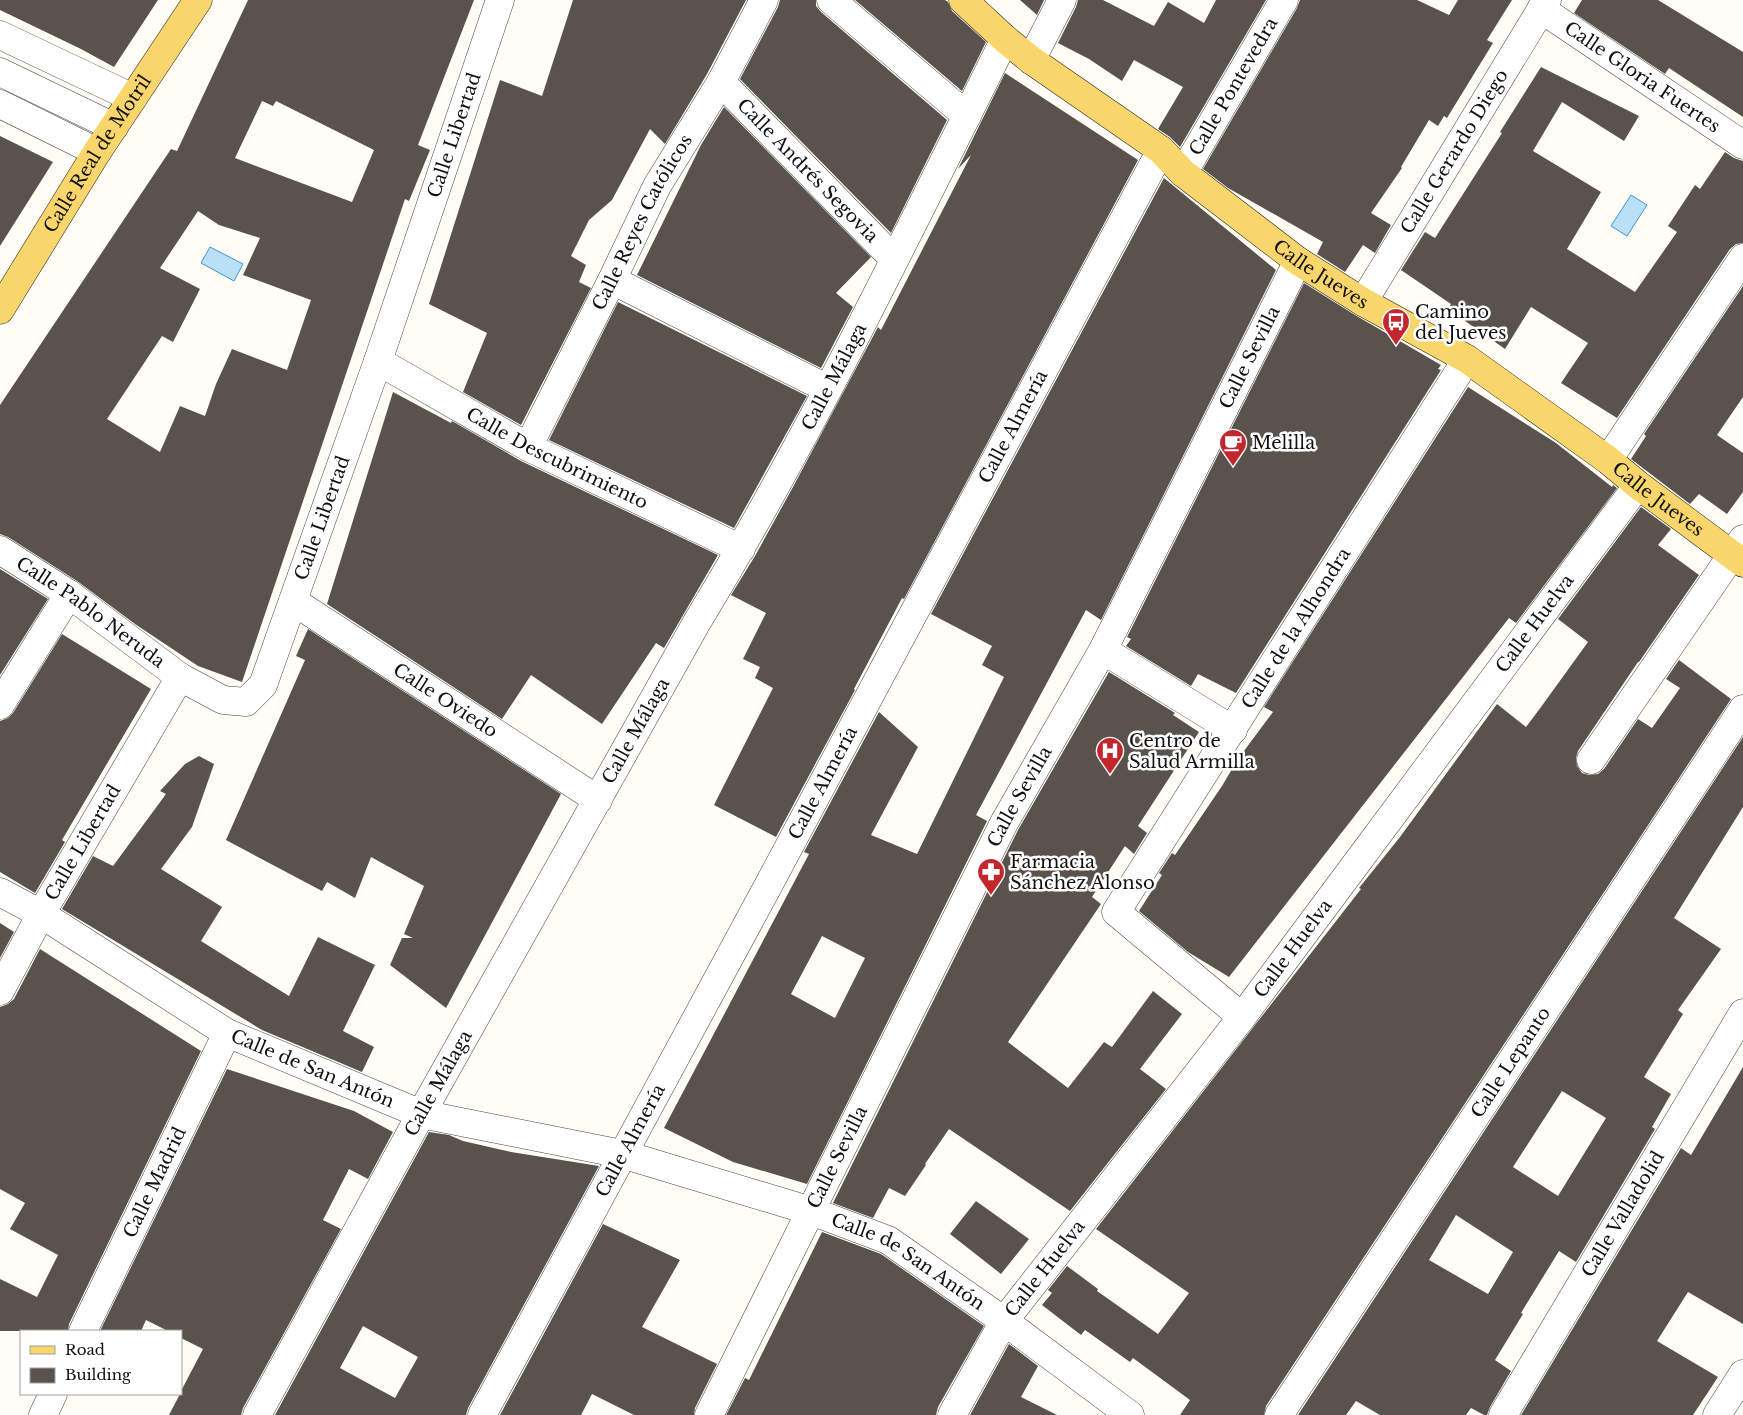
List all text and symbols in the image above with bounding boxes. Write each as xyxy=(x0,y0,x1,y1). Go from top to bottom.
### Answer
street label: Calle Pontevedra xyxy=(1185,14,1282,160)
street label: Calle Gloria Fuertes xyxy=(1560,17,1724,137)
street label: Calle Gerardo Diego xyxy=(1396,65,1513,238)
street label: Calle Libertad xyxy=(423,70,486,201)
street label: Calle Real de Motril xyxy=(39,71,156,237)
street label: Calle Andrés Segovia xyxy=(732,94,883,247)
street label: Calle Reyes Católicos xyxy=(588,130,697,314)
street label: Calle Jueves xyxy=(1269,235,1372,314)
place label: Camino del Jueves xyxy=(1415,301,1506,344)
street label: Calle Sevilla xyxy=(1215,302,1285,413)
bus stop icon: Camino del Jueves xyxy=(1381,307,1411,346)
street label: Calle Málaga xyxy=(797,319,871,434)
street label: Calle Almería xyxy=(974,366,1052,487)
street label: Calle Descubrimiento xyxy=(462,403,651,514)
cafe icon: Melilla xyxy=(1218,428,1248,467)
place label: Melilla xyxy=(1252,432,1315,454)
street label: Calle Libertad xyxy=(290,453,354,583)
street label: Calle Jueves xyxy=(1608,457,1708,541)
street label: Calle de la Alhondra xyxy=(1237,544,1355,713)
street label: Calle Pablo Neruda xyxy=(12,552,169,673)
street label: Calle Huelva xyxy=(1491,570,1579,677)
street label: Calle Oviedo xyxy=(389,658,502,742)
street label: Calle Málaga xyxy=(597,674,674,788)
street label: Calle Almería xyxy=(784,723,862,843)
place label: Centro de Salud Armilla xyxy=(1129,730,1255,773)
hospital icon: Centro de Salud Armilla xyxy=(1095,736,1125,775)
street label: Calle Sevilla xyxy=(983,742,1057,851)
street label: Calle Libertad xyxy=(40,781,125,904)
place label: Farmacia Sánchez Alonso xyxy=(1010,851,1155,894)
pharmacy icon: Farmacia Sánchez Alonso xyxy=(976,857,1006,896)
street label: Calle Huelva xyxy=(1249,895,1337,1002)
street label: Calle Lepanto xyxy=(1466,1003,1555,1122)
street label: Calle de San Antón xyxy=(227,1025,398,1113)
street label: Calle Málaga xyxy=(400,1026,477,1140)
street label: Calle Almería xyxy=(591,1080,670,1201)
street label: Calle Sevilla xyxy=(803,1102,872,1212)
street label: Calle Madrid xyxy=(119,1123,191,1241)
street label: Calle Valladolid xyxy=(1577,1147,1669,1281)
street label: Calle de San Antón xyxy=(828,1209,989,1315)
street label: Calle Huelva xyxy=(1000,1216,1090,1321)
legend xyxy=(20,1330,182,1395)
text: Road xyxy=(65,1340,105,1359)
text: Building xyxy=(65,1365,132,1384)

